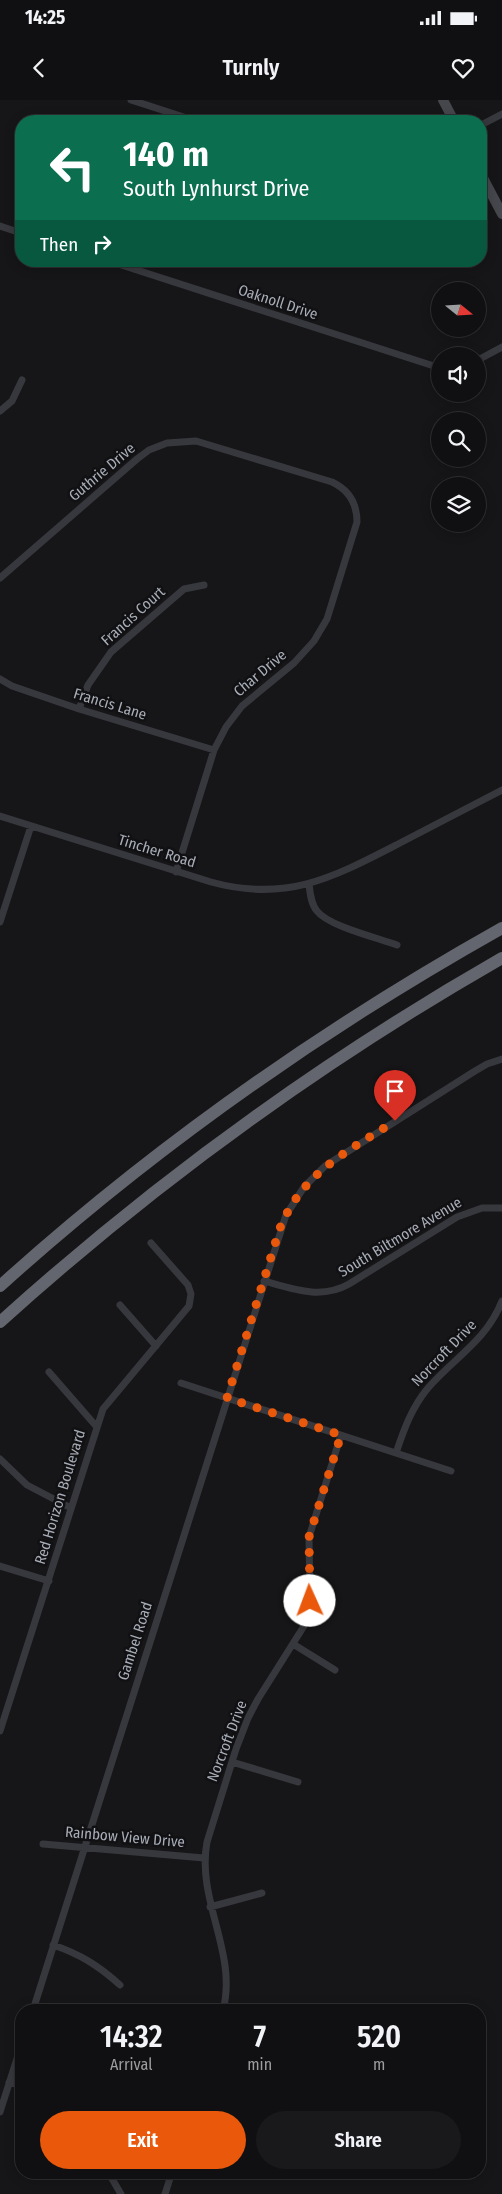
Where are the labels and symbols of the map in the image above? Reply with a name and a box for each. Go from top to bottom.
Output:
street label: Oaknoll Drive [236,281,320,323]
north arrow [431,282,486,338]
street label: Guthrie Drive [65,439,139,505]
street label: Francis Court [97,583,169,649]
street label: Char Drive [230,646,290,700]
street label: Francis Lane [71,684,149,724]
street label: Tincher Road [116,831,198,871]
pin [374,1070,416,1121]
street label: South Biltmore Avenue [335,1193,465,1281]
street label: Norcroft Drive [408,1316,480,1390]
street label: Red Horizon Boulevard [31,1427,89,1567]
position arrow [283,1574,335,1626]
street label: Gambel Road [114,1599,156,1683]
street label: Norcroft Drive [203,1698,251,1784]
street label: Rainbow View Drive [64,1823,186,1851]

